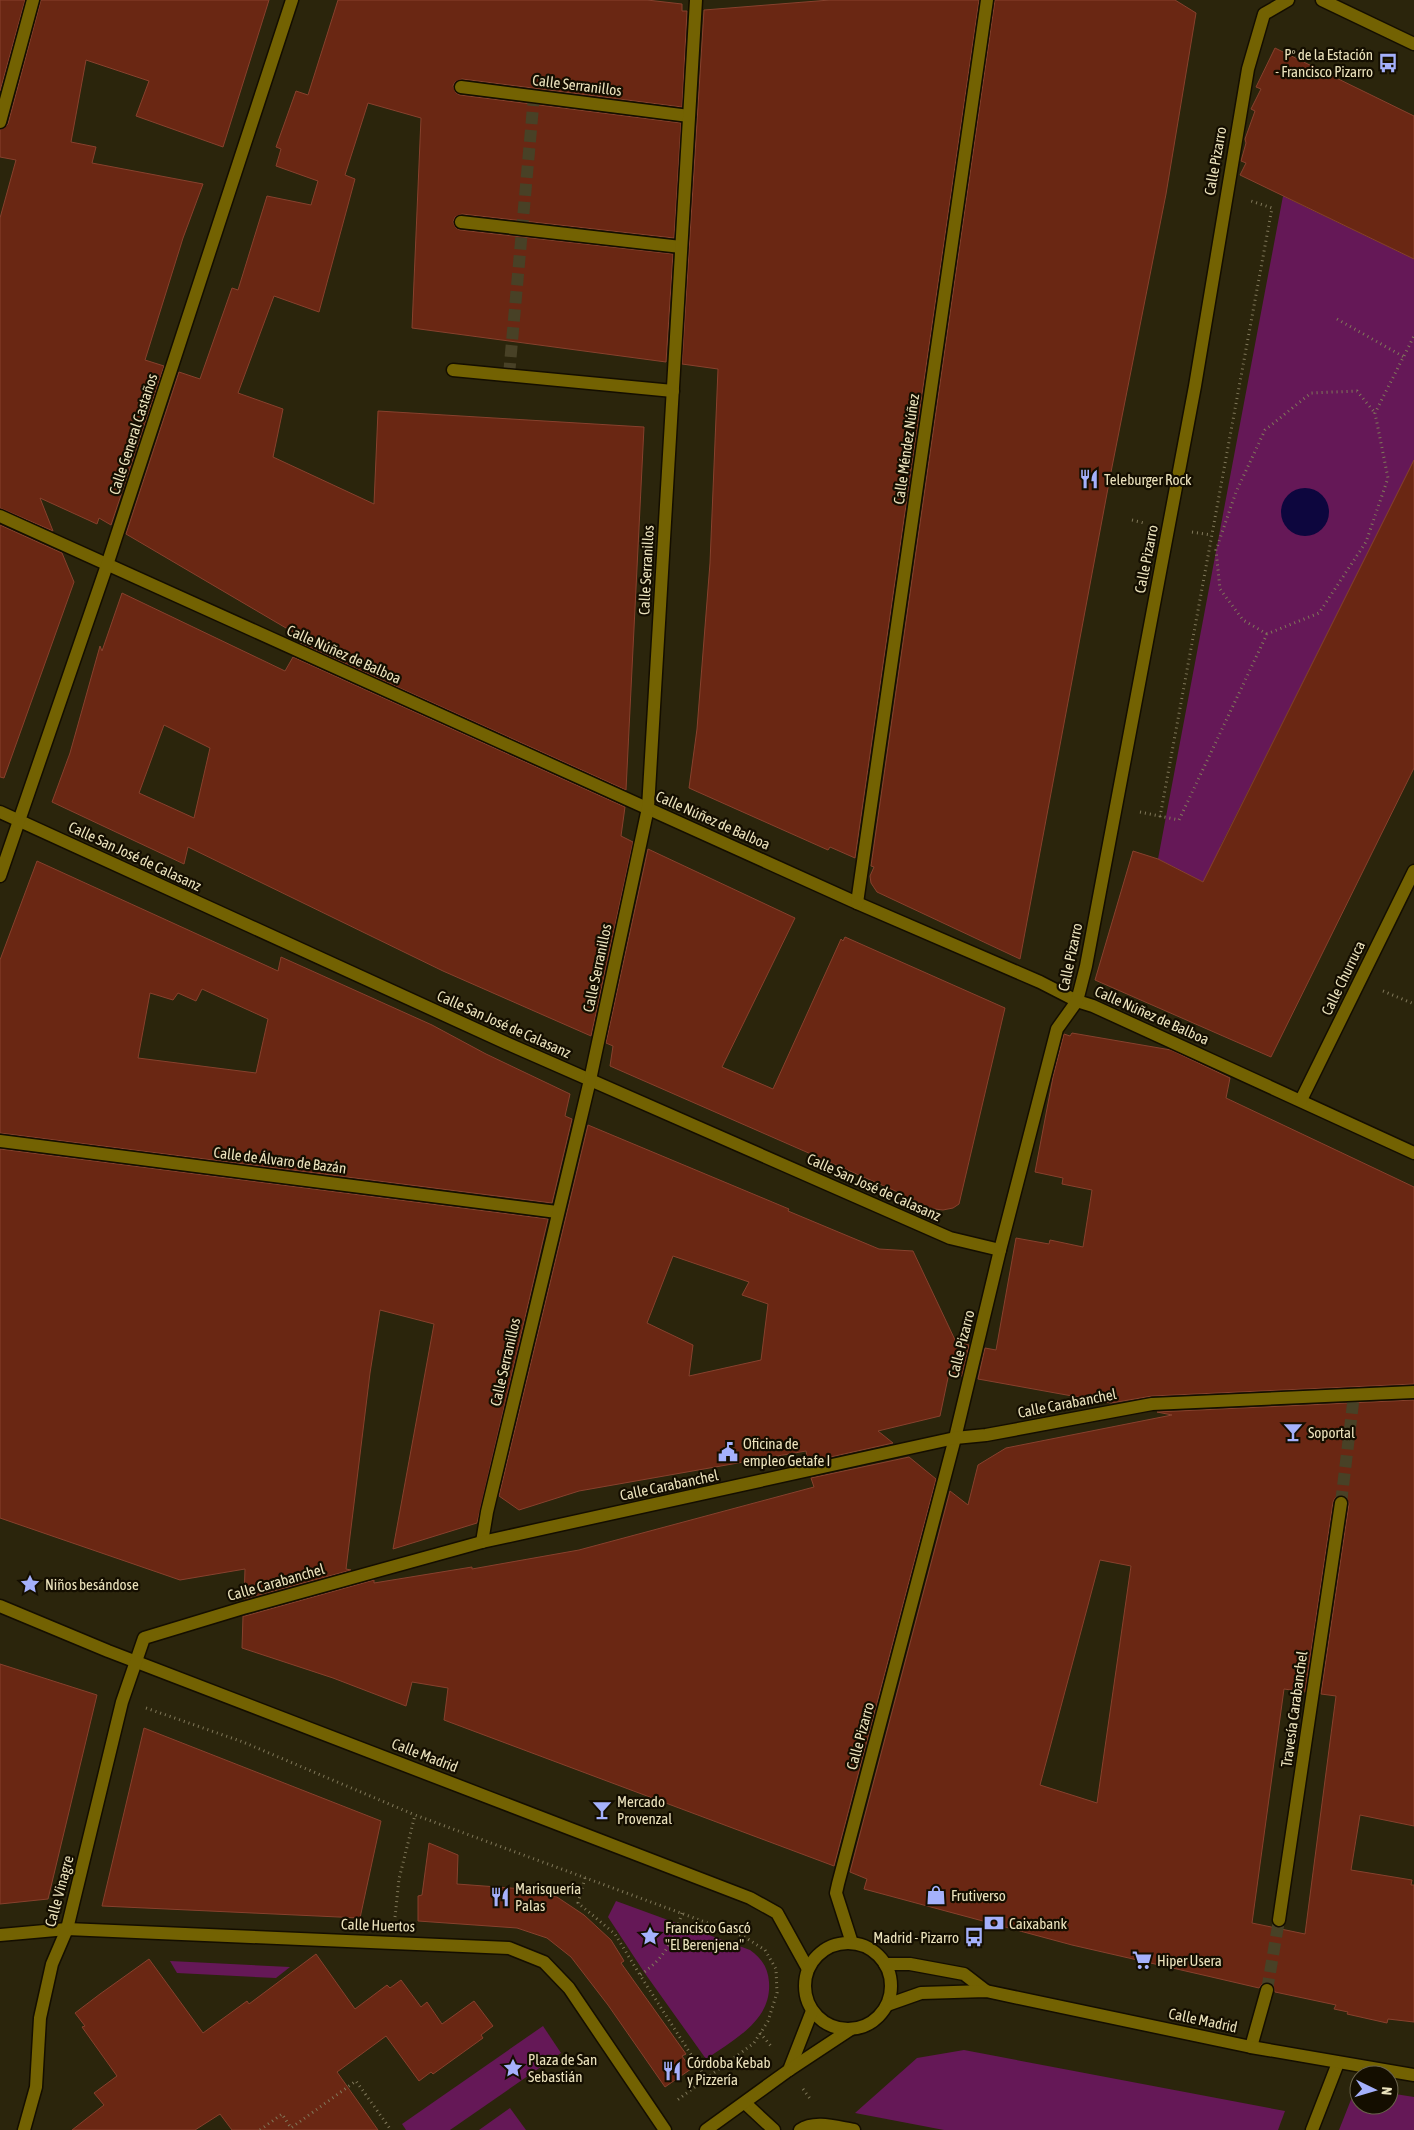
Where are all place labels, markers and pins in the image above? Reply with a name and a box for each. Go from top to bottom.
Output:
place label: Pº de la Estación - Francisco Pizarro [1275,46,1373,80]
bus stop icon: Pº de la Estación - Francisco Pizarro [1377,52,1399,74]
restaurant icon: Teleburger Rock [1078,468,1100,490]
place label: Teleburger Rock [1104,471,1192,488]
bar icon: Soportal [1282,1421,1304,1443]
place label: Soportal [1308,1424,1355,1441]
place label: Oficina de empleo Getafe I [743,1435,830,1469]
public building icon: Oficina de empleo Getafe I [717,1441,739,1463]
place icon: Niños besándose [19,1573,41,1595]
place label: Niños besándose [45,1576,139,1593]
place label: Mercado Provenzal [617,1793,672,1827]
bar icon: Mercado Provenzal [591,1799,613,1821]
place label: Marisquería Palas [515,1880,581,1914]
shop icon: Frutiverso [925,1884,947,1906]
restaurant icon: Marisquería Palas [489,1886,511,1908]
place label: Frutiverso [951,1887,1006,1904]
bank icon: Caixabank [983,1912,1005,1934]
place label: Caixabank [1009,1915,1068,1932]
place label: Francisco Gascó "El Berenjena" [665,1919,751,1953]
place icon: Francisco Gascó "El Berenjena" [639,1925,661,1947]
bus stop icon: Madrid - Pizarro [963,1926,985,1948]
place label: Madrid - Pizarro [873,1929,959,1946]
supermarket icon: Hiper Usera [1131,1949,1153,1971]
place label: Hiper Usera [1157,1952,1222,1969]
place label: Plaza de San Sebastián [528,2051,597,2085]
place label: Córdoba Kebab y Pizzería [687,2054,771,2088]
place icon: Plaza de San Sebastián [502,2057,524,2079]
restaurant icon: Córdoba Kebab y Pizzería [661,2060,683,2082]

